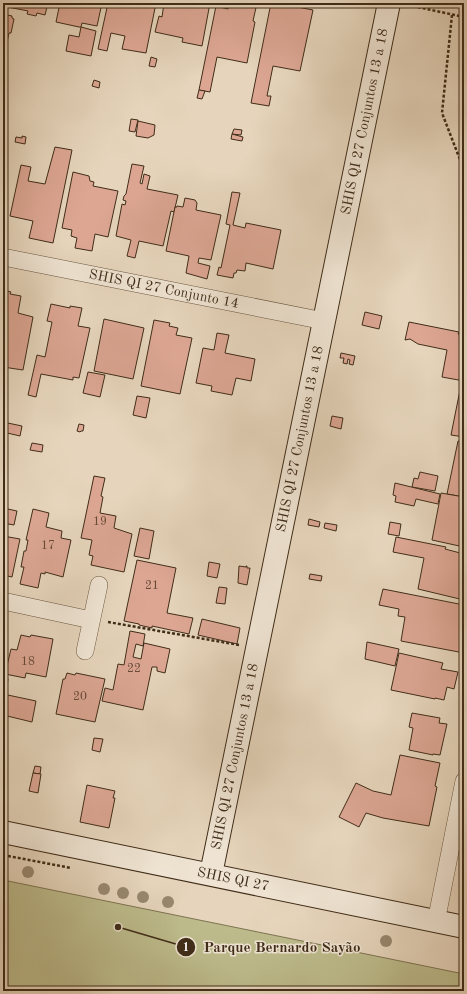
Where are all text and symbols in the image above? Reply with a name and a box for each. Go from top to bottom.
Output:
street label: SHIS QI 27 Conjuntos 13 a 18 [339,27,391,216]
street label: SHIS QI 27 Conjunto 14 [88,267,240,311]
street label: SHIS QI 27 Conjuntos 13 a 18 [274,345,326,533]
house number: 19 [93,516,107,528]
house number: 17 [41,540,55,552]
house number: 21 [145,580,159,592]
house number: 18 [21,656,35,668]
street label: SHIS QI 27 Conjuntos 13 a 18 [209,662,261,851]
house number: 22 [127,663,141,675]
house number: 20 [73,691,87,703]
street label: SHIS QI 27 [196,865,271,894]
callout: Parque Bernardo Sayão [176,933,369,960]
text: Parque Bernardo Sayão [204,941,361,956]
text: 1 [183,942,189,954]

